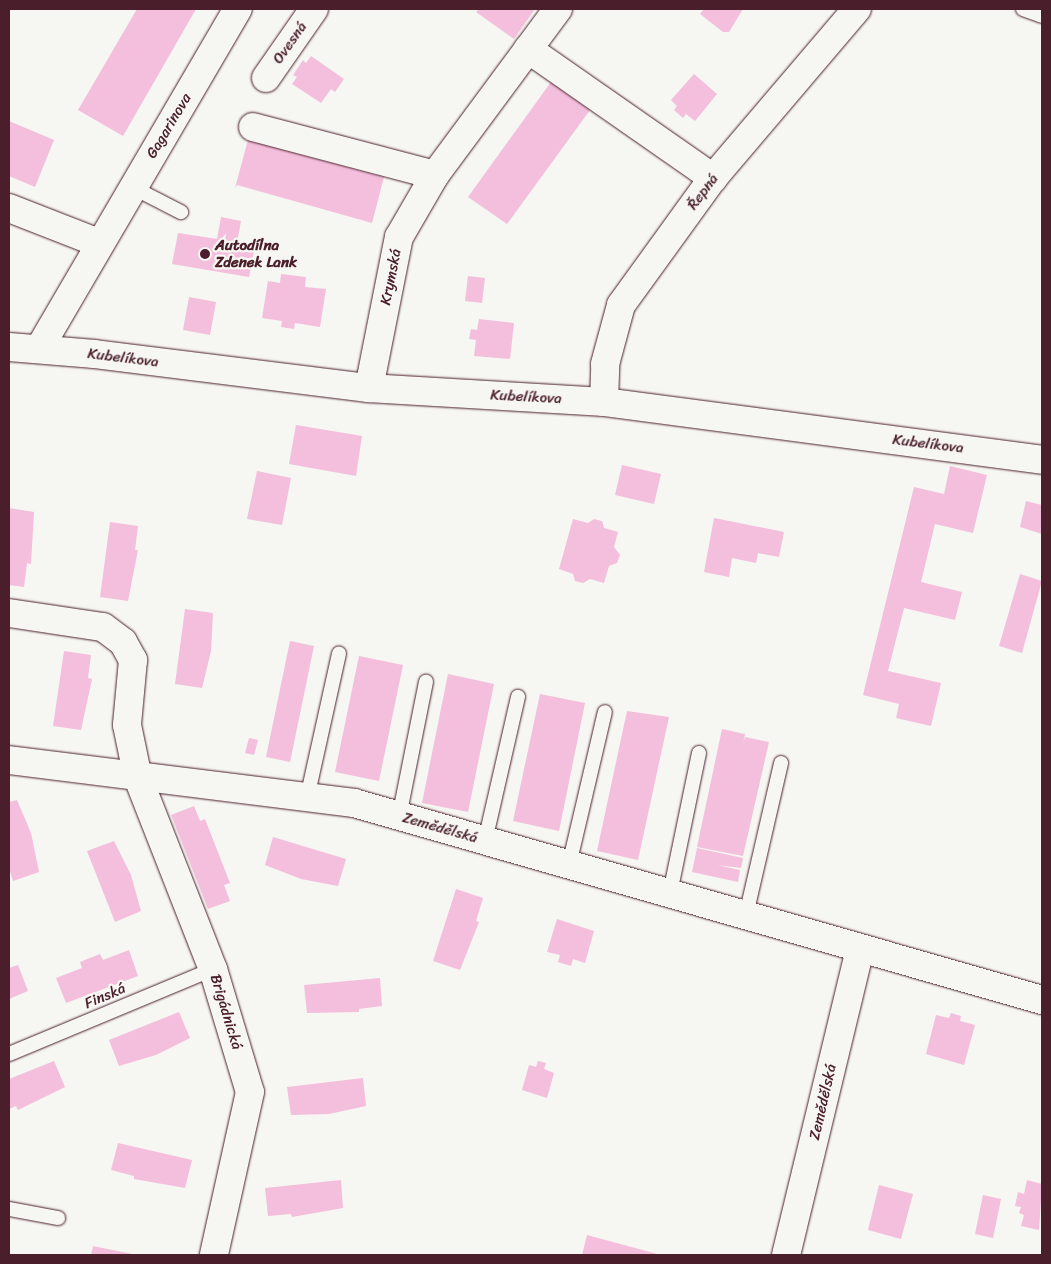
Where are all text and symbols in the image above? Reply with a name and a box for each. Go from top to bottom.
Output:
street label: Ovesná [269,19,311,67]
street label: Gagarinova [143,90,195,162]
street label: Řepná [684,170,722,214]
place label: Autodílna Zdenek Lank [215,236,297,271]
street label: Krymská [377,247,405,307]
marker: Autodílna Zdenek Lank [199,248,211,260]
street label: Kubelíkova [86,345,160,371]
street label: Kubelíkova [490,386,562,408]
street label: Kubelíkova [891,431,965,457]
street label: Zemědělská [400,809,480,847]
street label: Brigádnická [206,972,246,1052]
street label: Finská [82,979,128,1013]
street label: Zemědělská [806,1062,840,1142]

